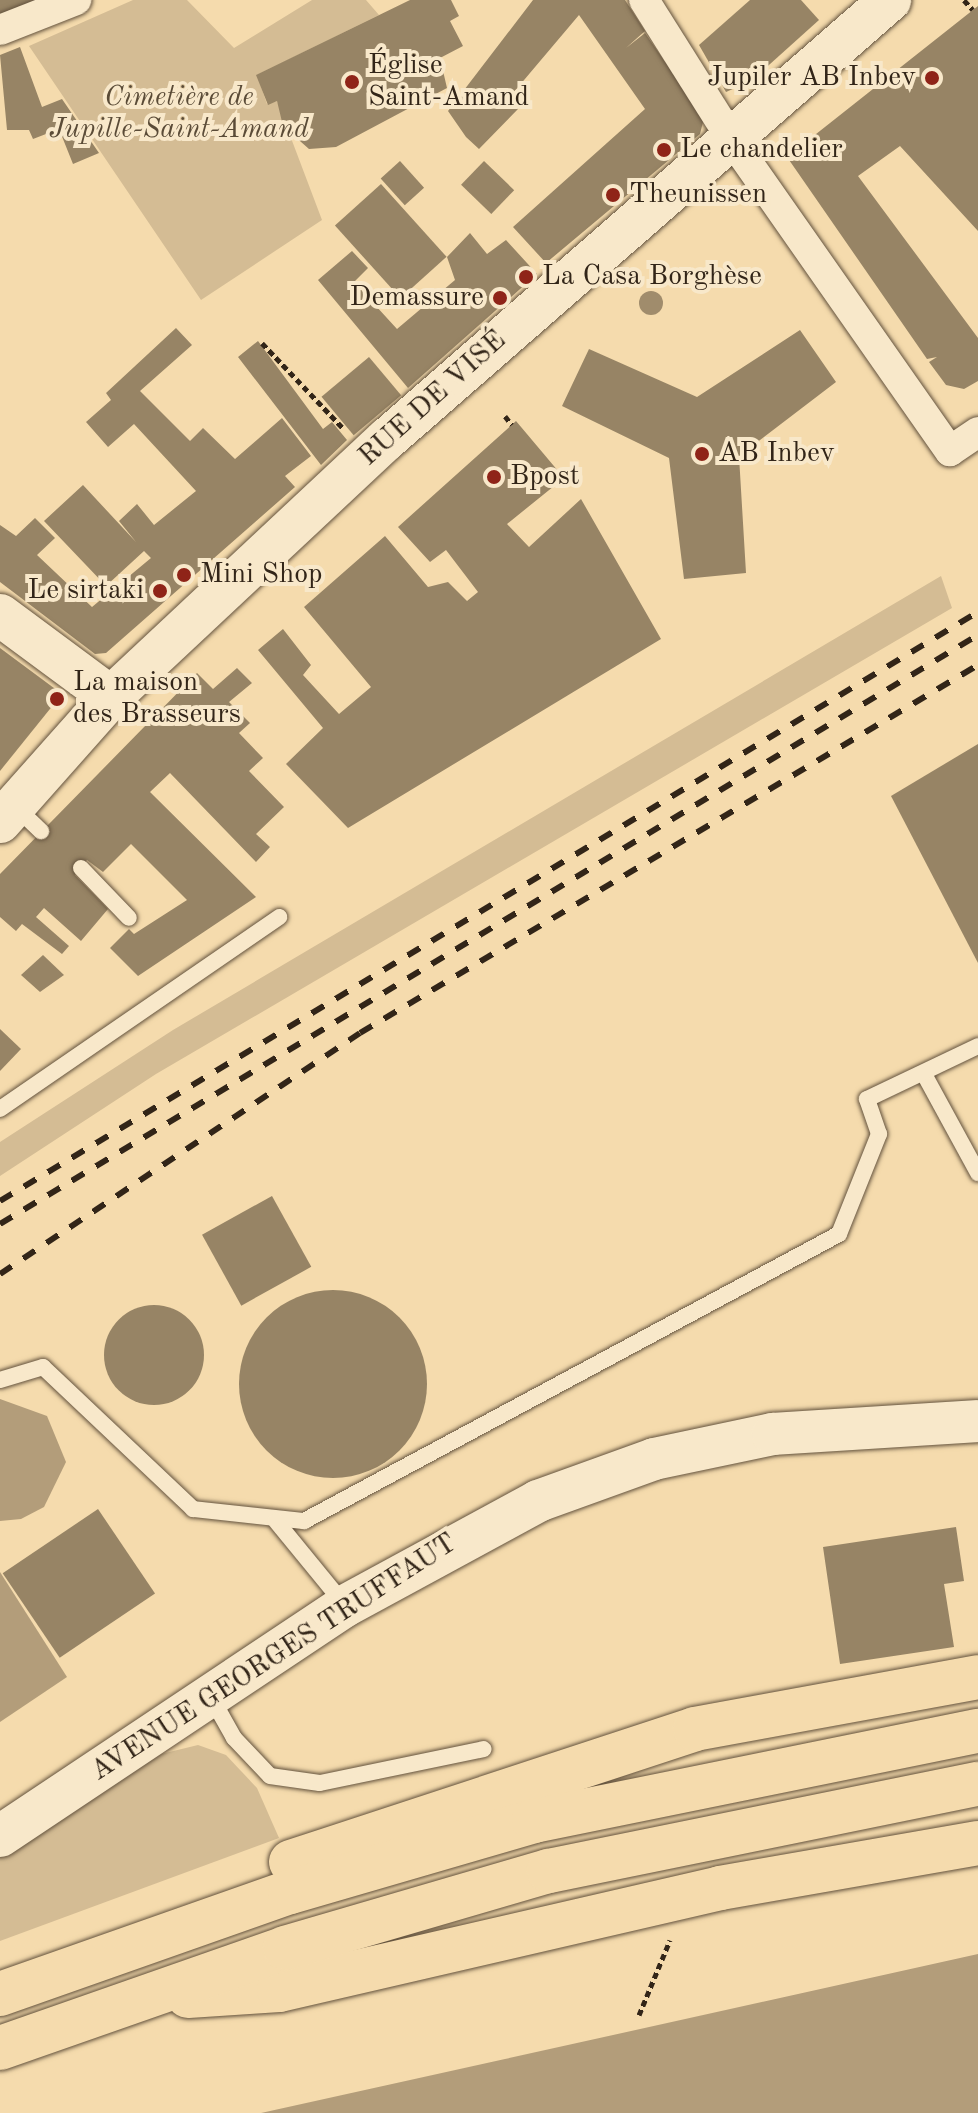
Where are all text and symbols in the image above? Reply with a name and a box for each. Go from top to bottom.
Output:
place label: Église Saint-Amand [368,49,529,115]
place label: Jupiler AB Inbev [707,61,916,95]
marker: Jupiler AB Inbev [923,69,941,87]
marker: Église Saint-Amand [343,73,361,91]
park label: Cimetière de Jupille-Saint-Amand [49,81,309,147]
place label: Le chandelier [680,133,843,167]
marker: Le chandelier [655,141,673,159]
place label: Theunissen [629,178,767,212]
marker: Theunissen [604,186,622,204]
place label: La Casa Borghèse [542,260,762,294]
marker: La Casa Borghèse [517,268,535,286]
place label: Demassure [350,281,484,315]
marker: Demassure [491,289,509,307]
street label: RUE DE VISÉ [353,324,513,474]
place label: AB Inbev [718,437,835,471]
marker: AB Inbev [693,445,711,463]
place label: Bpost [510,460,580,494]
marker: Bpost [485,468,503,486]
place label: Mini Shop [200,558,323,592]
marker: Mini Shop [175,566,193,584]
place label: Le sirtaki [28,574,144,608]
marker: Le sirtaki [151,582,169,600]
place label: La maison des Brasseurs [73,666,241,732]
marker: La maison des Brasseurs [48,690,66,708]
street label: AVENUE GEORGES TRUFFAUT [85,1527,463,1789]

